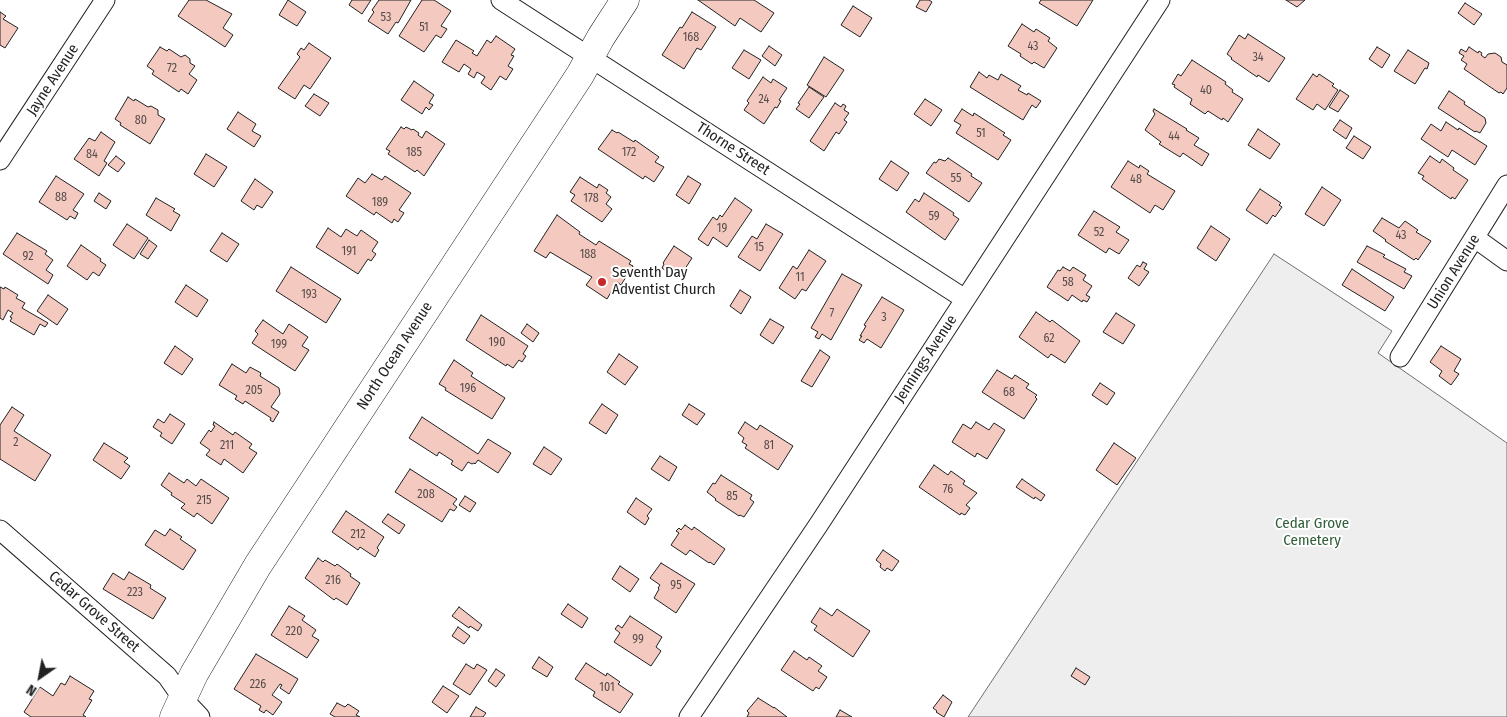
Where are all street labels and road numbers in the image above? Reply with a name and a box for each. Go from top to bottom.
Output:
street label: Jayne Avenue [23,41,83,119]
street label: Thorne Street [693,119,773,179]
street label: Union Avenue [1424,231,1484,313]
street label: North Ocean Avenue [353,299,437,413]
street label: Jennings Avenue [891,312,961,406]
street label: Cedar Grove Street [45,568,143,656]

